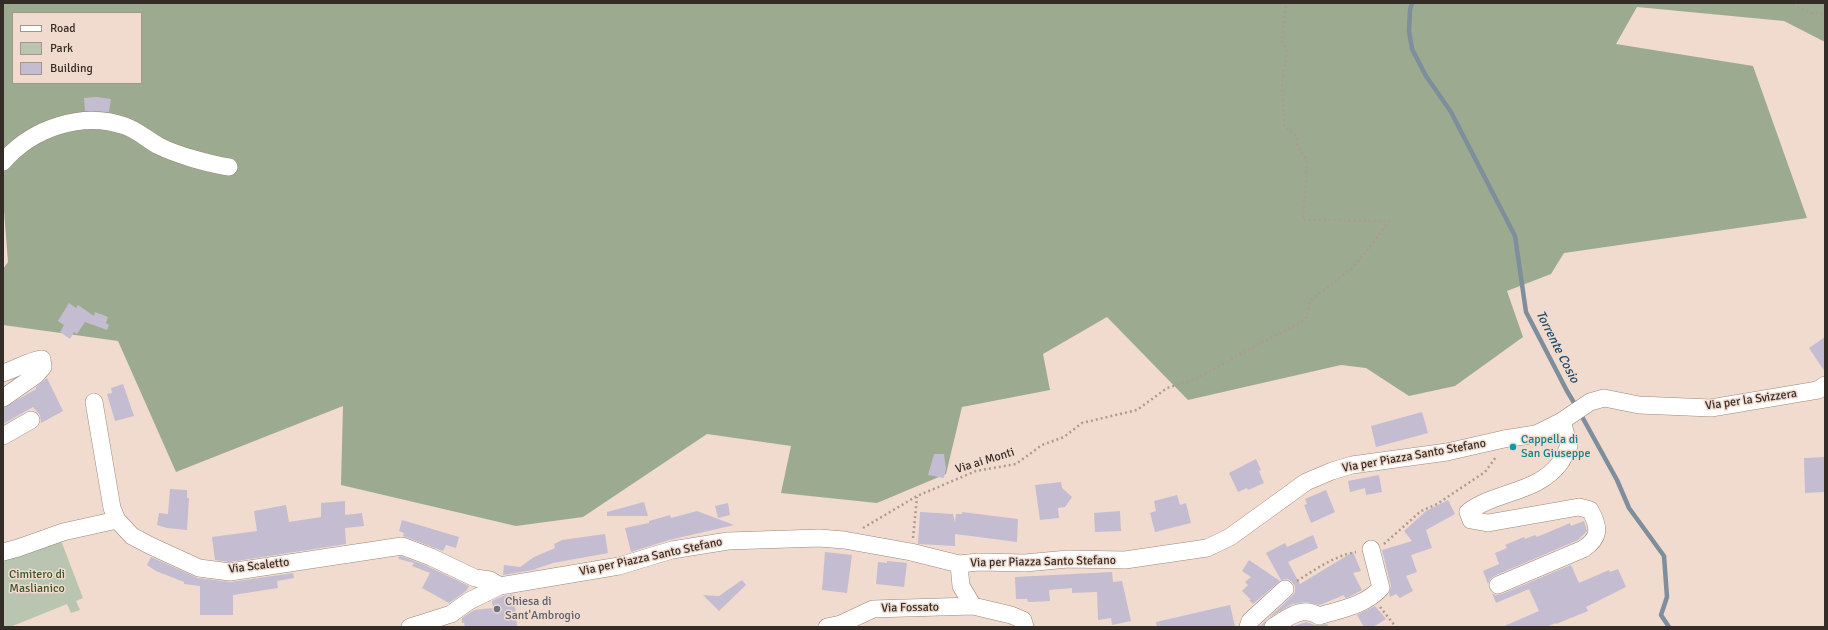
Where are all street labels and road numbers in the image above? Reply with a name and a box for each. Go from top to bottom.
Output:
street label: Via per la Svizzera [1704,386,1798,414]
street label: Via per Piazza Santo Stefano [1341,436,1487,476]
street label: Via ai Monti [954,445,1016,477]
street label: Via per Piazza Santo Stefano [578,535,724,579]
street label: Via per Piazza Santo Stefano [970,554,1116,570]
street label: Via Scaletto [228,555,290,577]
street label: Via Fossato [881,600,939,616]

